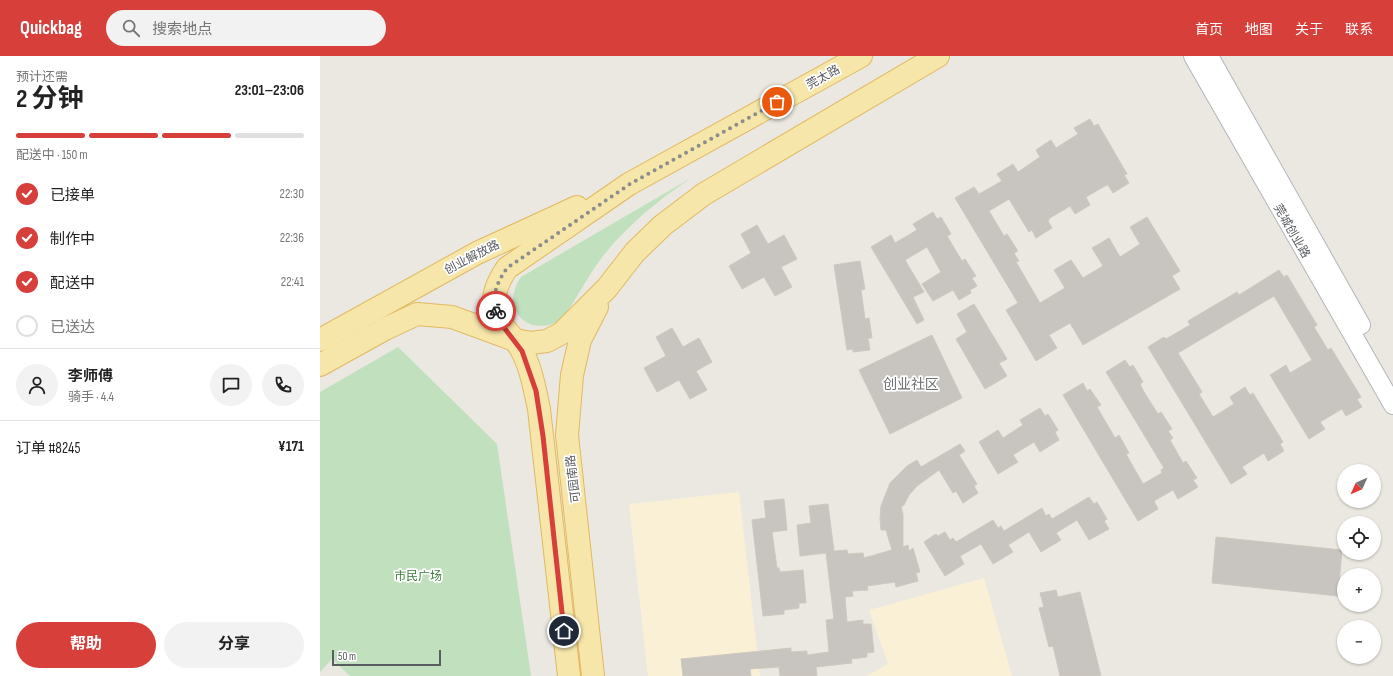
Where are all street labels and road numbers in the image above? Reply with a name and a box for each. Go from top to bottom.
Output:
street label: 莞太路 [804,62,843,93]
street label: 莞城创业路 [1270,202,1313,261]
street label: 创业解放路 [442,237,502,278]
street label: 可园南路 [563,454,584,504]

